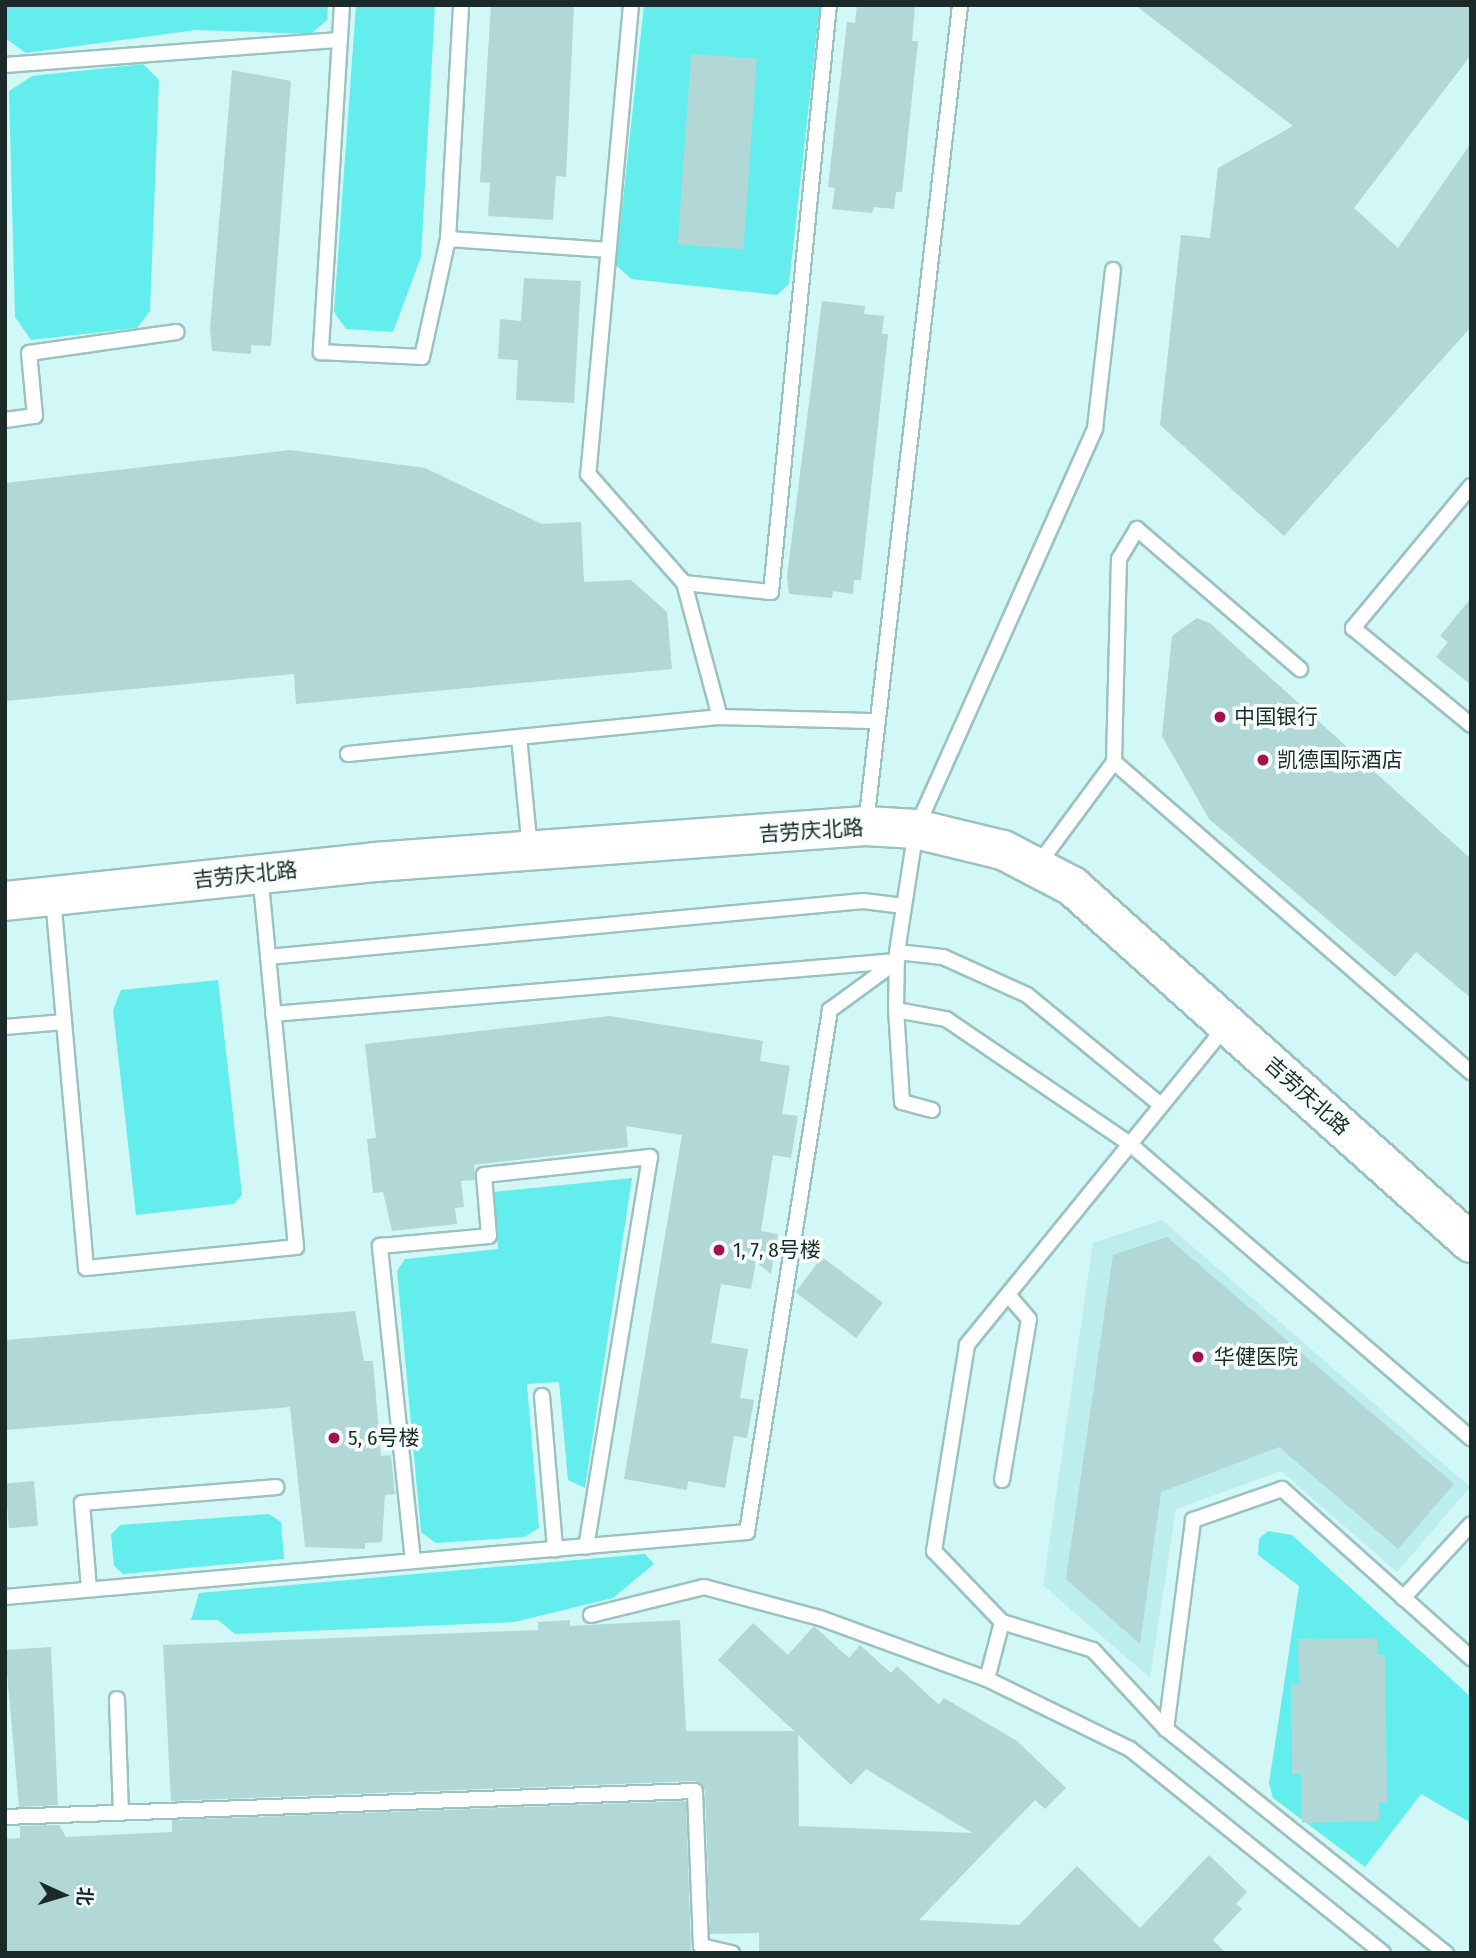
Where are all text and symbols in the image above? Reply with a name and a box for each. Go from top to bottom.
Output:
place label: 中国银行 [1234,704,1318,730]
marker: 中国银行 [1212,709,1228,725]
place label: 凯德国际酒店 [1277,747,1403,773]
marker: 凯德国际酒店 [1255,752,1271,768]
street label: 吉劳庆北路 [758,815,864,847]
street label: 吉劳庆北路 [191,857,299,893]
street label: 吉劳庆北路 [1260,1052,1354,1140]
place label: 1, 7, 8号楼 [733,1237,821,1263]
marker: 1, 7, 8号楼 [711,1242,727,1258]
place label: 华健医院 [1214,1344,1298,1370]
marker: 华健医院 [1188,1347,1208,1367]
place label: 5, 6号楼 [348,1425,419,1451]
marker: 5, 6号楼 [326,1430,342,1446]
north arrow [28,1860,98,1930]
text: 北 [72,1886,97,1907]

